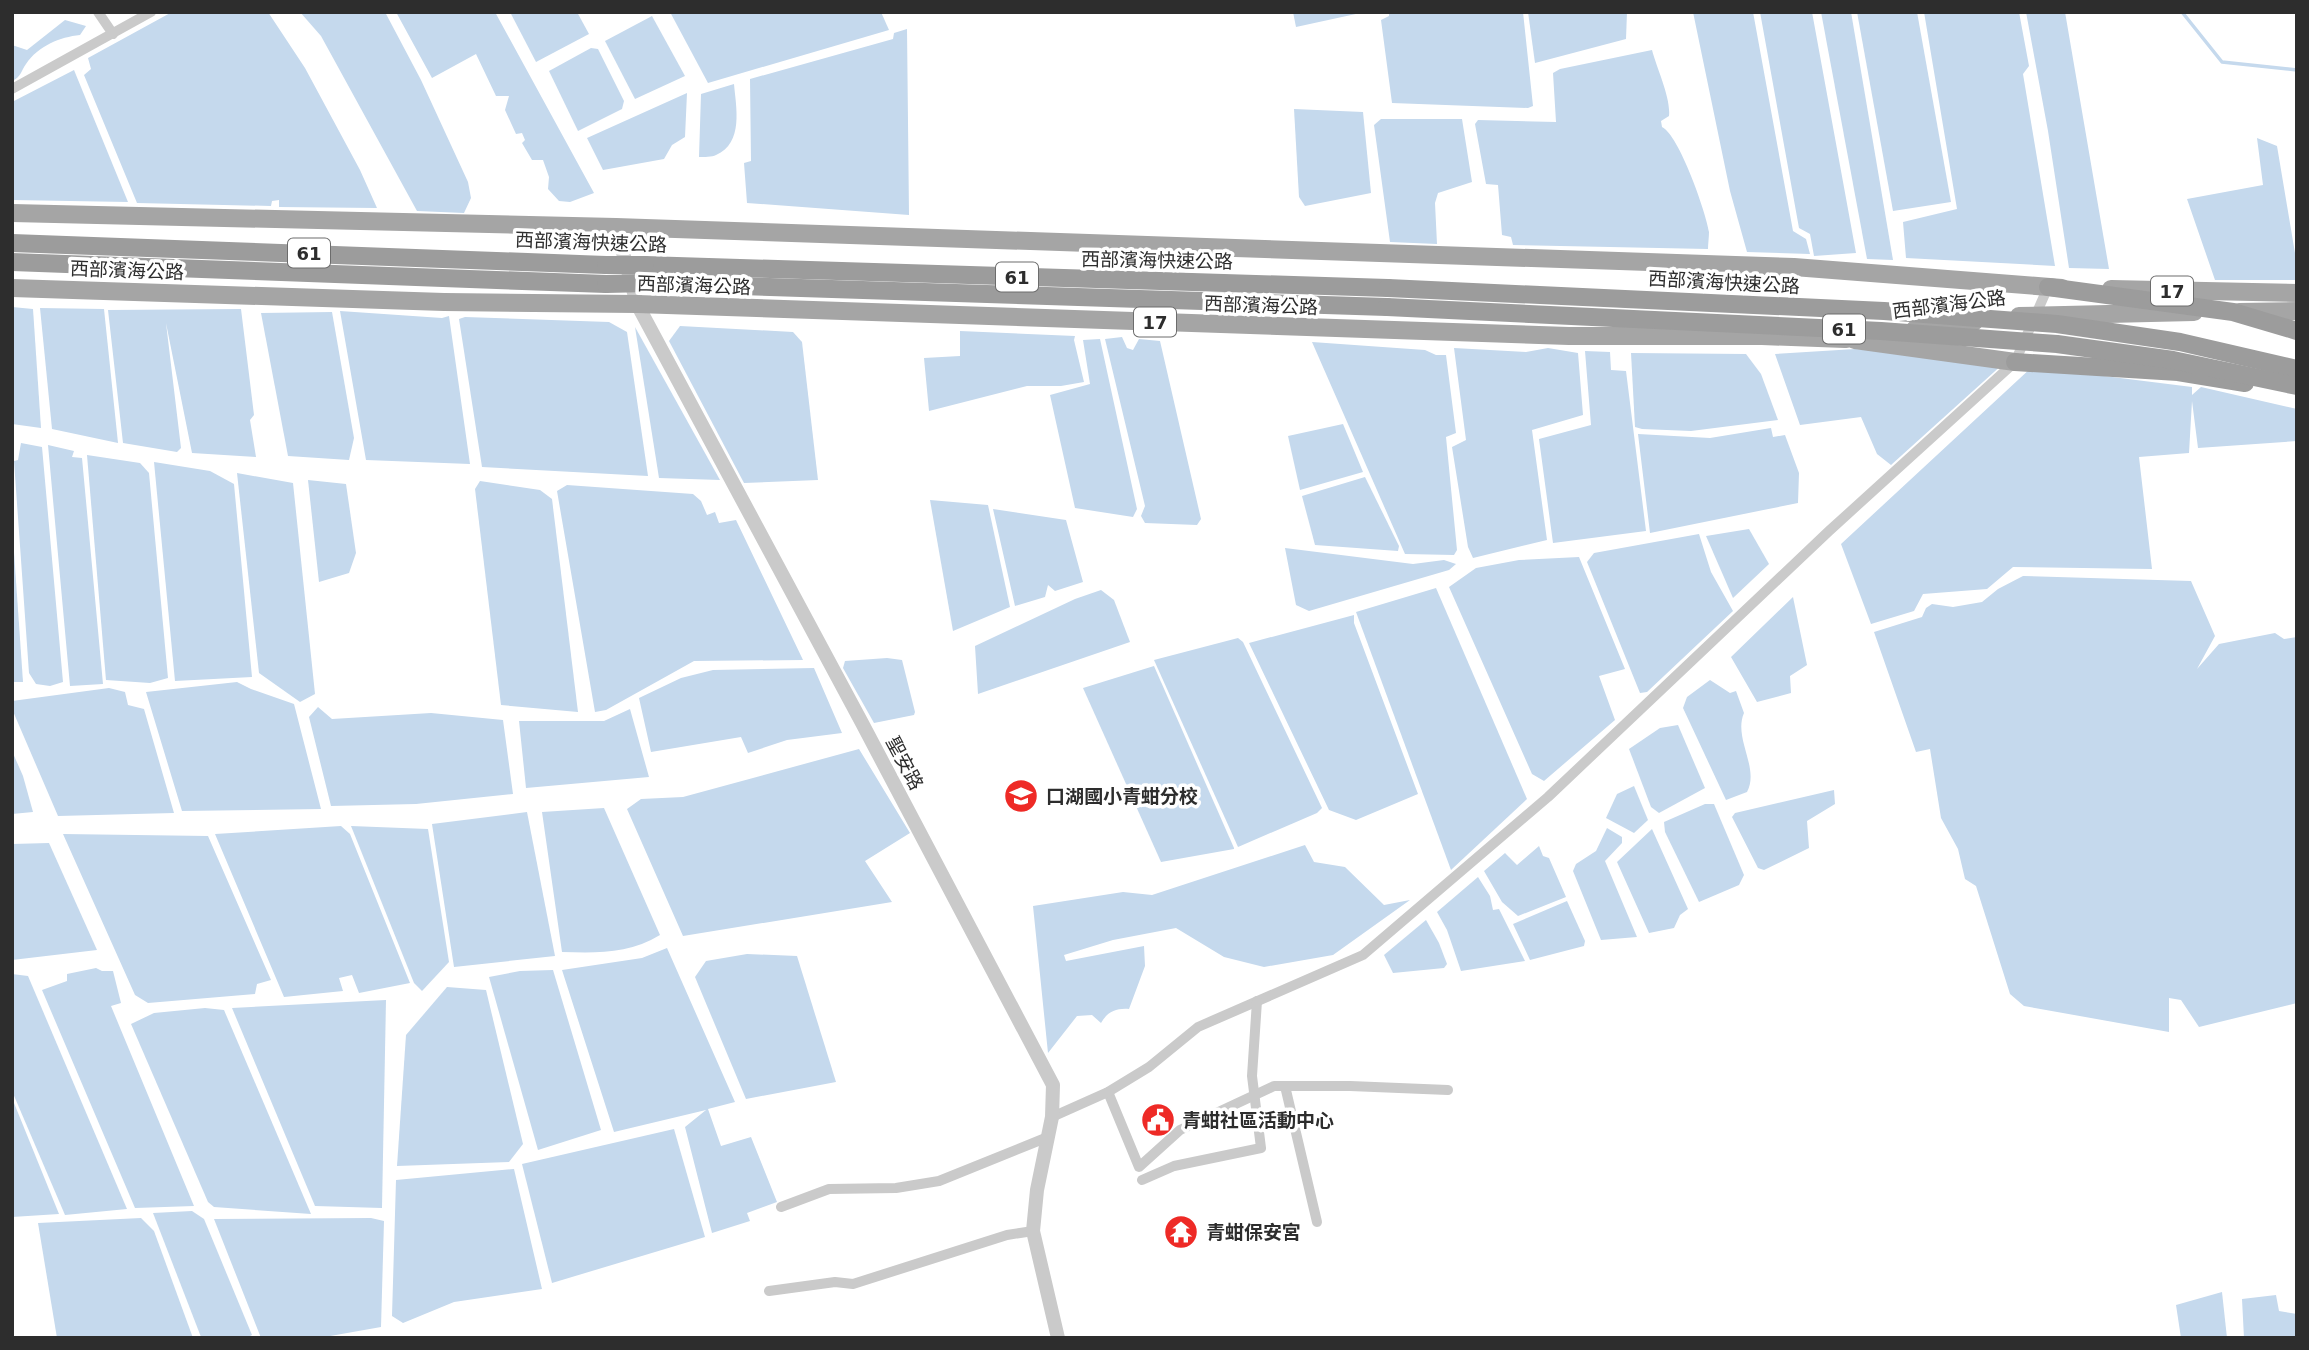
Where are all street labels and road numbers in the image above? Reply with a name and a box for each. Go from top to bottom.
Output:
street label: 西部濱海快速公路 [515,228,667,256]
road number: 61 [288,239,330,268]
street label: 西部濱海快速公路 [1081,248,1233,272]
street label: 西部濱海公路 [70,257,184,283]
road number: 61 [996,262,1038,292]
street label: 西部濱海快速公路 [1648,267,1800,297]
street label: 西部濱海公路 [637,272,751,298]
road number: 17 [2151,276,2193,306]
street label: 西部濱海公路 [1891,286,2007,322]
street label: 西部濱海公路 [1204,292,1318,318]
road number: 17 [1134,308,1176,336]
road number: 61 [1823,314,1865,344]
street label: 聖安路 [882,733,928,793]

